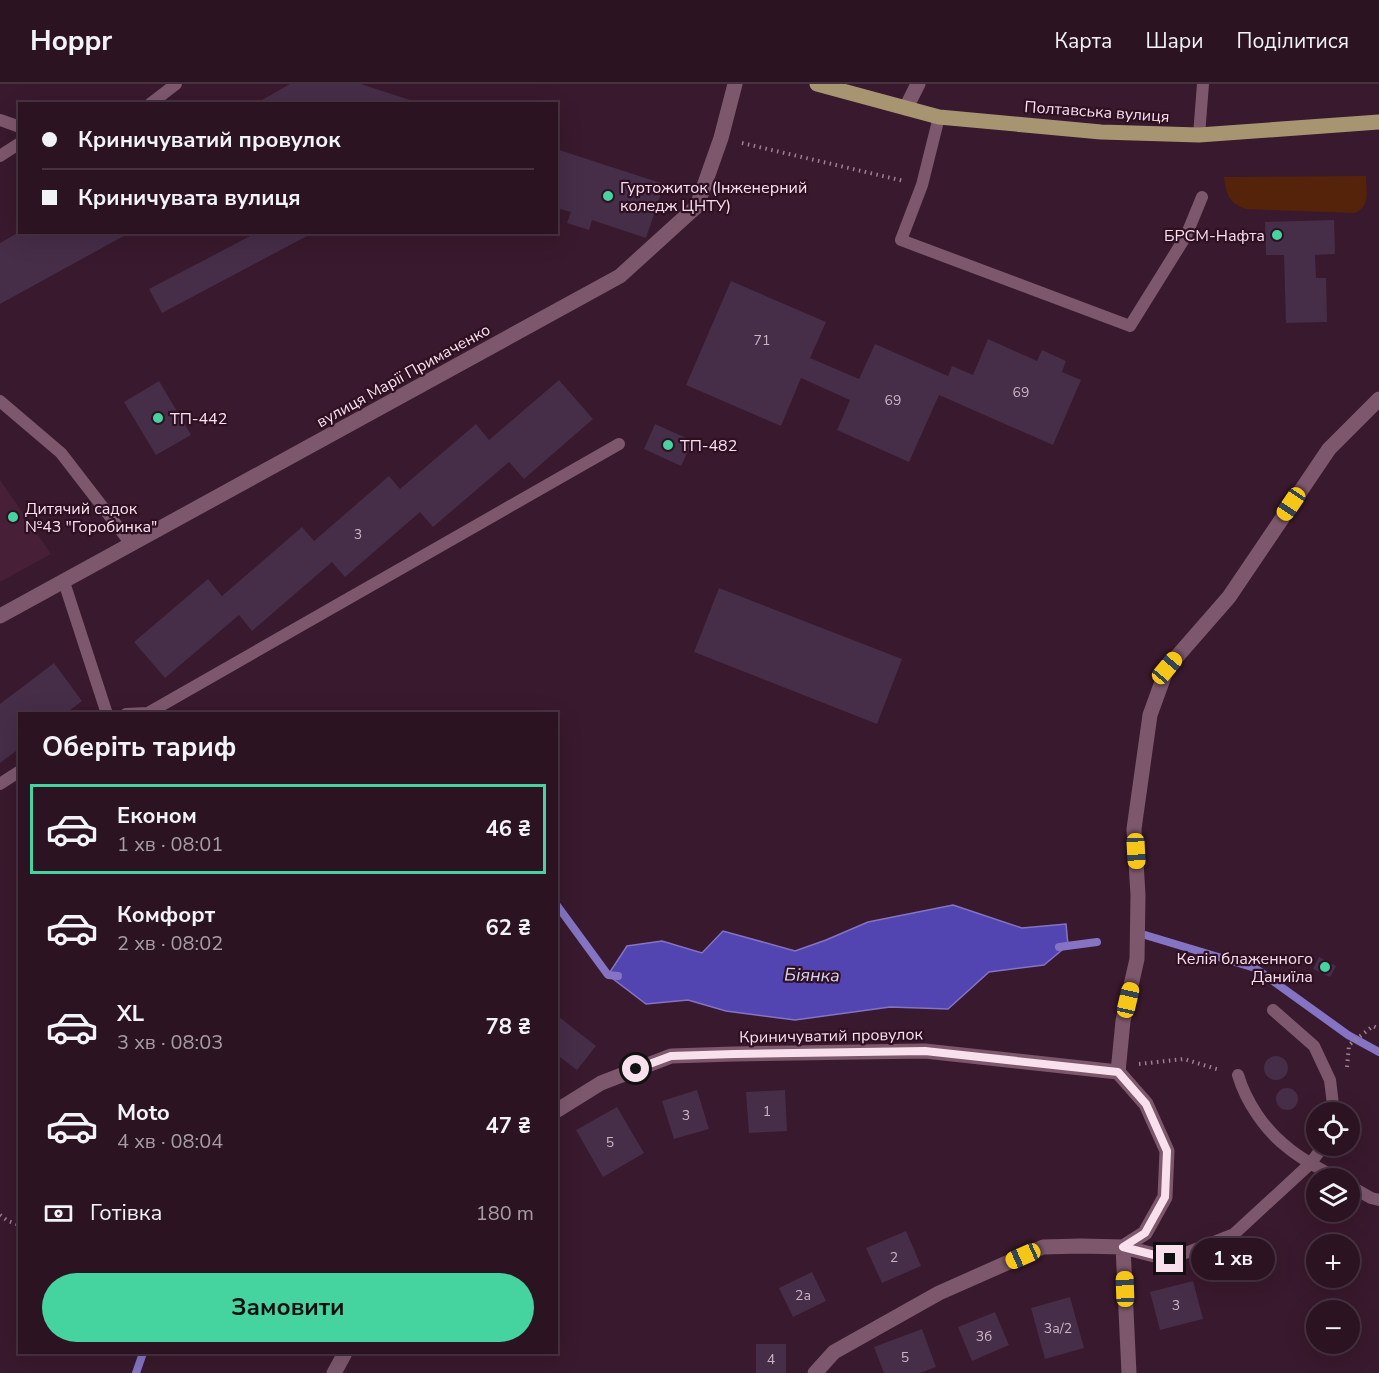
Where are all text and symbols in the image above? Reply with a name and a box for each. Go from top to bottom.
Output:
text: Hoppr [30,22,112,60]
text: Карта [1055,27,1112,55]
text: Шари [1145,27,1204,55]
text: Поділитися [1237,27,1349,55]
street label: Полтавська вулиця [1024,96,1170,128]
text: Криничуватий провулок [78,125,341,155]
place label: Гуртожиток (Інженерний коледж ЦНТУ) [620,177,807,217]
text: Криничувата вулиця [78,183,301,213]
marker: Гуртожиток (Інженерний коледж ЦНТУ) [601,189,615,203]
place label: БРСМ-Нафта [1164,225,1265,247]
marker: БРСМ-Нафта [1270,228,1284,242]
street label: вулиця Марії Примаченко [313,319,494,433]
house number: 71 [754,331,770,350]
house number: 69 [1013,383,1029,402]
house number: 69 [885,391,901,410]
place label: ТП-442 [170,408,227,430]
marker: ТП-442 [151,411,165,425]
place label: ТП-482 [680,435,737,457]
marker: ТП-482 [661,438,675,452]
car [1273,484,1309,524]
place label: Дитячий садок №43 "Горобинка" [25,498,157,538]
marker: Дитячий садок №43 "Горобинка" [6,510,20,524]
house number: 3 [354,525,362,544]
car [1149,648,1185,688]
text: Оберіть тариф [42,729,236,766]
text: Економ [117,801,197,831]
icon: car [45,802,99,856]
text: 46 ₴ [485,814,531,844]
text: 1 хв · 08:01 [117,831,223,858]
car [1126,833,1146,869]
text: Комфорт [117,900,215,930]
icon: car [45,901,99,955]
text: 62 ₴ [485,913,531,943]
text: 2 хв · 08:02 [117,930,223,957]
place label: Келія блаженного Даниїла [1177,948,1313,988]
marker: Келія блаженного Даниїла [1318,960,1332,974]
water label: Біянка [784,963,840,987]
car [1115,980,1141,1020]
text: XL [117,999,144,1029]
icon: car [45,1000,99,1054]
text: 78 ₴ [485,1012,531,1042]
street label: Криничуватий провулок [739,1023,924,1049]
text: 3 хв · 08:03 [117,1029,223,1056]
route start [622,1055,649,1082]
text: Moto [117,1098,170,1128]
icon: car [45,1099,99,1153]
house number: 1 [763,1102,771,1121]
map controls [1306,1102,1360,1354]
button: locate [1306,1102,1360,1156]
house number: 3 [682,1106,690,1125]
text: 47 ₴ [485,1111,531,1141]
text: 4 хв · 08:04 [117,1128,223,1155]
house number: 5 [606,1133,614,1152]
button: layers [1306,1168,1360,1222]
icon: cash [42,1197,75,1230]
text: Готівка [90,1198,162,1228]
text: 180 m [476,1200,534,1227]
button: + [1306,1234,1360,1288]
callout: 1 хв [1191,1238,1275,1280]
car [1003,1240,1043,1272]
route end [1156,1245,1183,1272]
text: 1 хв [1213,1245,1253,1272]
house number: 2 [890,1248,898,1267]
car [1115,1271,1135,1307]
button: Замовити [42,1273,534,1342]
house number: 2а [795,1286,811,1305]
house number: 3 [1172,1296,1180,1315]
button: − [1306,1300,1360,1354]
house number: 3а/2 [1044,1319,1072,1338]
house number: 3б [976,1327,992,1346]
house number: 5 [901,1348,909,1367]
house number: 4 [767,1350,775,1369]

